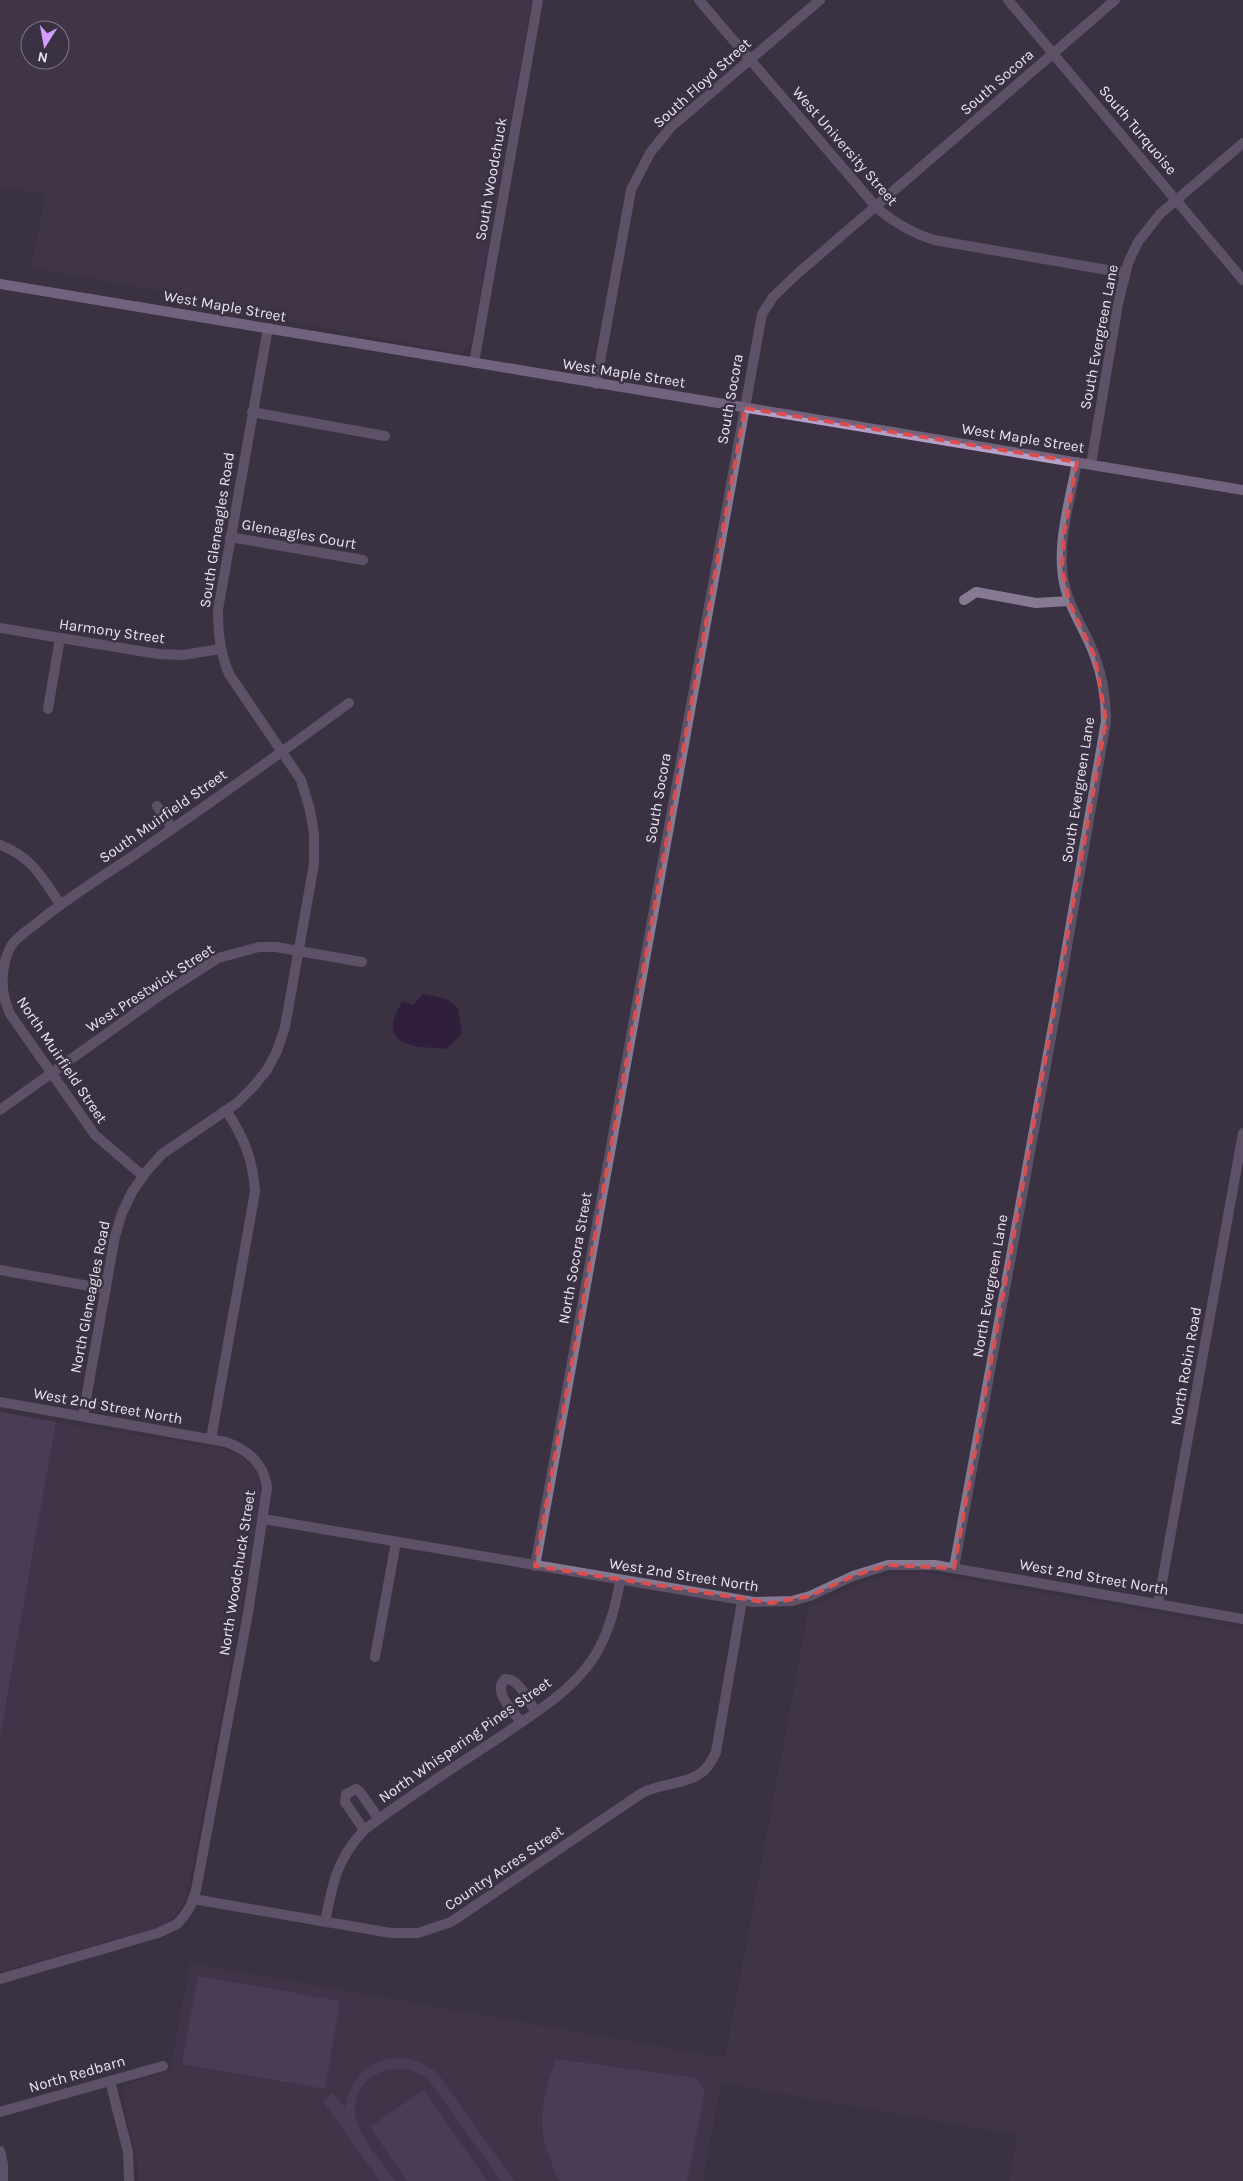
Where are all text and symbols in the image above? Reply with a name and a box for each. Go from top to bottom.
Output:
north arrow [20,20,70,70]
street label: South Floyd Street [649,34,755,132]
street label: South Socora [957,45,1037,119]
text: N [36,48,49,67]
street label: South Turquoise [1095,81,1181,179]
street label: West University Street [789,83,902,209]
street label: South Woodchuck [471,116,511,242]
street label: South Evergreen Lane [1076,263,1122,411]
street label: West Maple Street [162,286,288,326]
street label: South Socora [713,352,747,446]
street label: West Maple Street [561,354,687,392]
street label: West Maple Street [960,419,1086,457]
street label: South Gleneagles Road [196,451,238,609]
street label: Gleneagles Court [240,515,358,553]
street label: Harmony Street [58,615,166,647]
street label: South Evergreen Lane [1058,716,1098,864]
street label: South Socora [641,751,675,845]
street label: South Muirfield Street [96,765,230,867]
street label: West Prestwick Street [83,940,218,1036]
street label: North Muirfield Street [13,993,111,1127]
street label: North Socora Street [555,1190,596,1325]
street label: North Evergreen Lane [969,1213,1011,1359]
street label: North Gleneagles Road [66,1219,114,1375]
street label: North Robin Road [1167,1305,1205,1427]
street label: West 2nd Street North [32,1384,184,1428]
street label: North Woodchuck Street [215,1489,259,1657]
street label: West 2nd Street North [608,1554,760,1596]
street label: West 2nd Street North [1018,1555,1170,1599]
street label: North Whispering Pines Street [375,1673,555,1807]
street label: Country Acres Street [441,1821,567,1914]
street label: North Redbarn [27,2052,127,2096]

